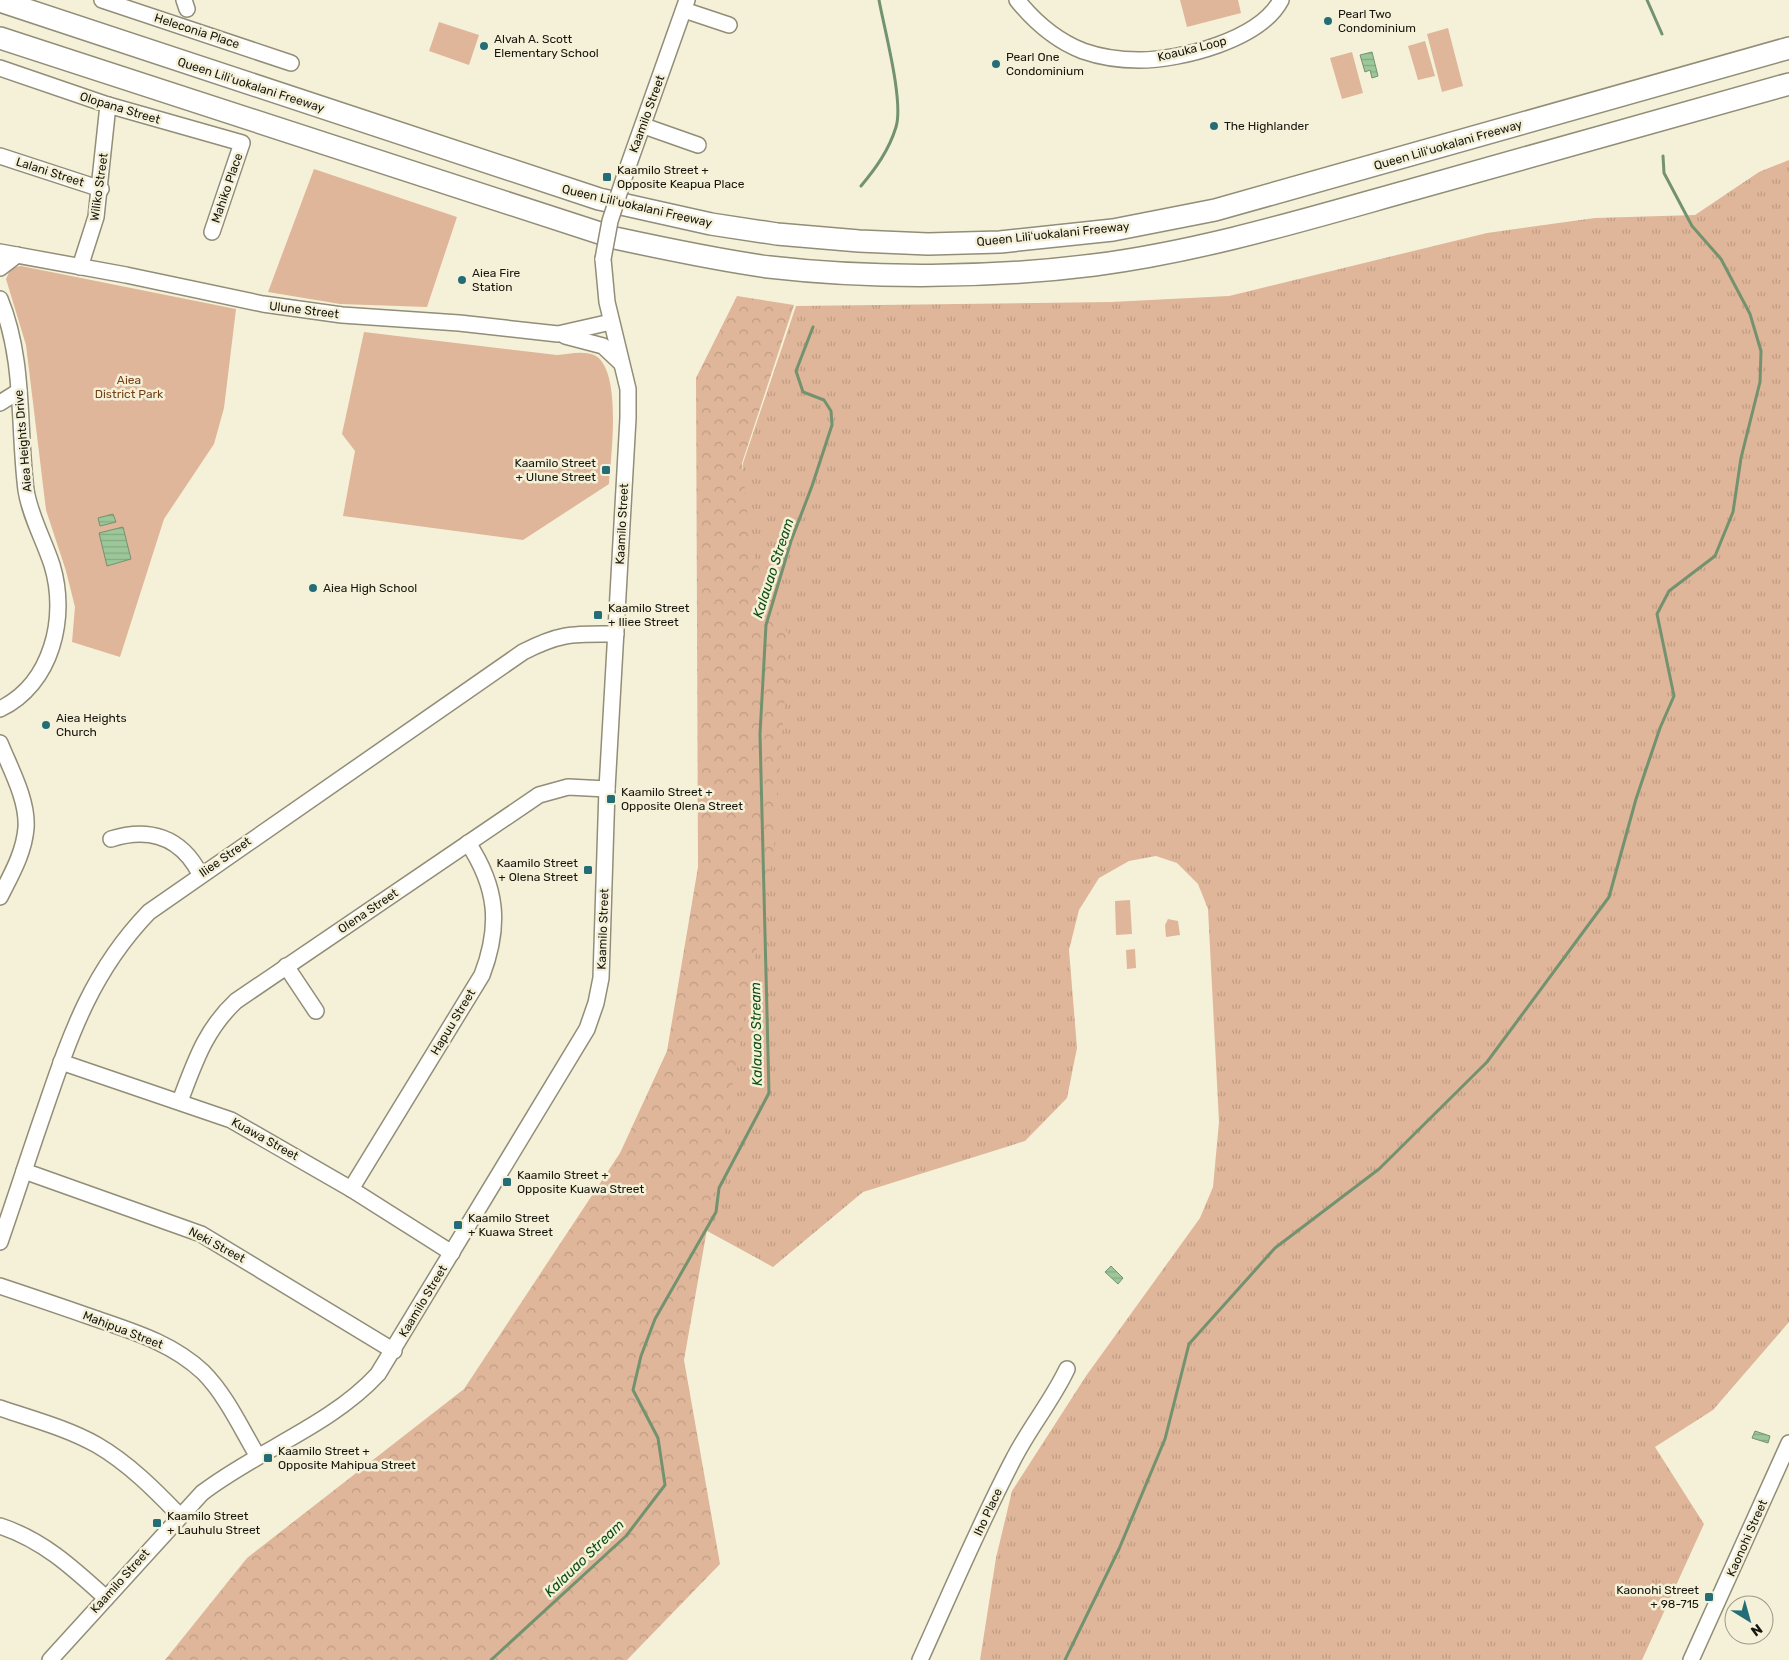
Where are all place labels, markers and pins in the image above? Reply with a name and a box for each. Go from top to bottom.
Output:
place label: Pearl Two Condominium [1338,7,1416,35]
marker: Pearl Two Condominium [1322,15,1334,27]
place label: Alvah A. Scott Elementary School [494,32,599,60]
marker: Alvah A. Scott Elementary School [478,40,490,52]
place label: Pearl One Condominium [1006,50,1084,78]
marker: Pearl One Condominium [990,58,1002,70]
place label: The Highlander [1224,119,1309,133]
marker: The Highlander [1208,120,1220,132]
place label: Kaamilo Street + Opposite Keapua Place [617,163,745,191]
marker: Kaamilo Street + Opposite Keapua Place [601,171,613,183]
place label: Aiea Fire Station [472,266,521,294]
marker: Aiea Fire Station [456,274,468,286]
place label: Kaamilo Street + Ulune Street [515,456,596,484]
marker: Kaamilo Street + Ulune Street [600,464,612,476]
place label: Aiea High School [323,581,417,595]
marker: Aiea High School [307,582,319,594]
place label: Kaamilo Street + Iliee Street [608,601,690,629]
marker: Kaamilo Street + Iliee Street [592,609,604,621]
place label: Aiea Heights Church [56,711,127,739]
marker: Aiea Heights Church [40,719,52,731]
place label: Kaamilo Street + Opposite Olena Street [621,785,743,813]
marker: Kaamilo Street + Opposite Olena Street [605,793,617,805]
place label: Kaamilo Street + Olena Street [497,856,578,884]
marker: Kaamilo Street + Olena Street [582,864,594,876]
place label: Kaamilo Street + Opposite Kuawa Street [517,1168,644,1196]
marker: Kaamilo Street + Opposite Kuawa Street [501,1176,513,1188]
place label: Kaamilo Street + Kuawa Street [468,1211,553,1239]
marker: Kaamilo Street + Kuawa Street [452,1219,464,1231]
place label: Kaamilo Street + Opposite Mahipua Street [278,1444,416,1472]
marker: Kaamilo Street + Opposite Mahipua Street [262,1452,274,1464]
place label: Kaamilo Street + Lauhulu Street [167,1509,261,1537]
marker: Kaamilo Street + Lauhulu Street [151,1517,163,1529]
place label: Kaonohi Street + 98-715 [1616,1583,1699,1611]
marker: Kaonohi Street + 98-715 [1703,1591,1715,1603]

